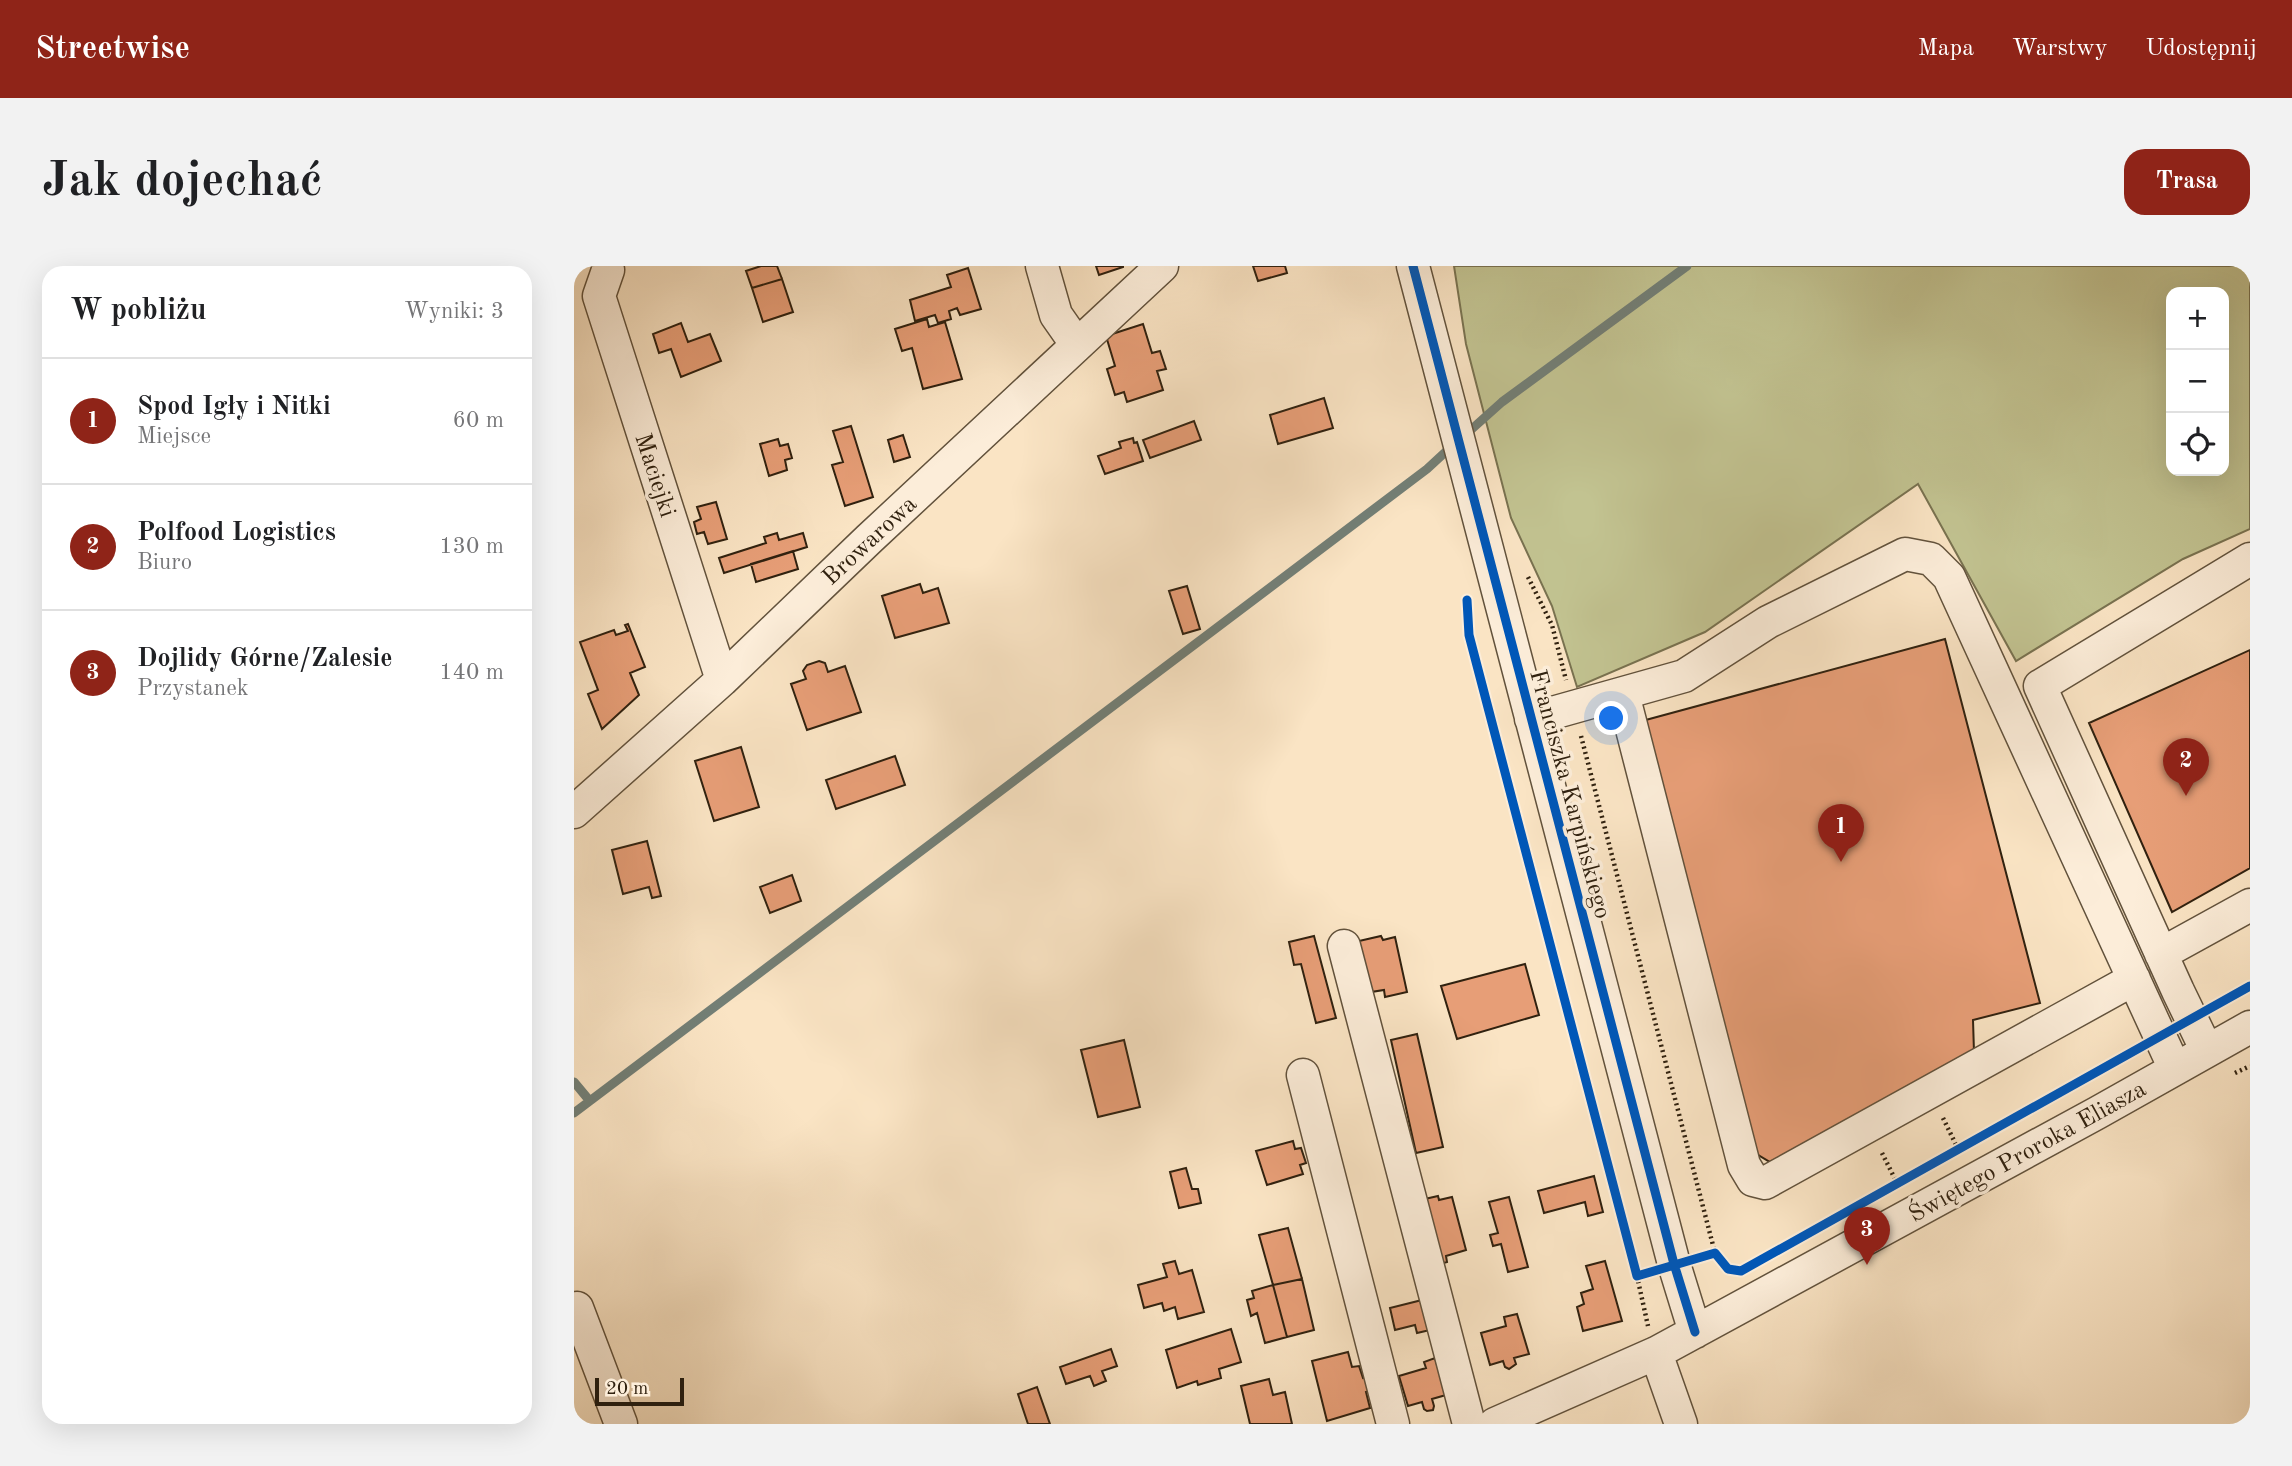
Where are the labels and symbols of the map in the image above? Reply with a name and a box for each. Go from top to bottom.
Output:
street label: Maciejki [629,431,679,521]
street label: Browarowa [819,492,922,591]
street label: Franciszka Karpińskiego [1524,667,1614,922]
your location [1594,701,1628,735]
pin: 2 [2163,738,2209,796]
pin: 1 [1818,804,1864,862]
street label: Świętego Proroka Eliasza [1903,1073,2151,1228]
pin: 3 [1844,1207,1890,1265]
scale bar [595,1375,684,1407]

